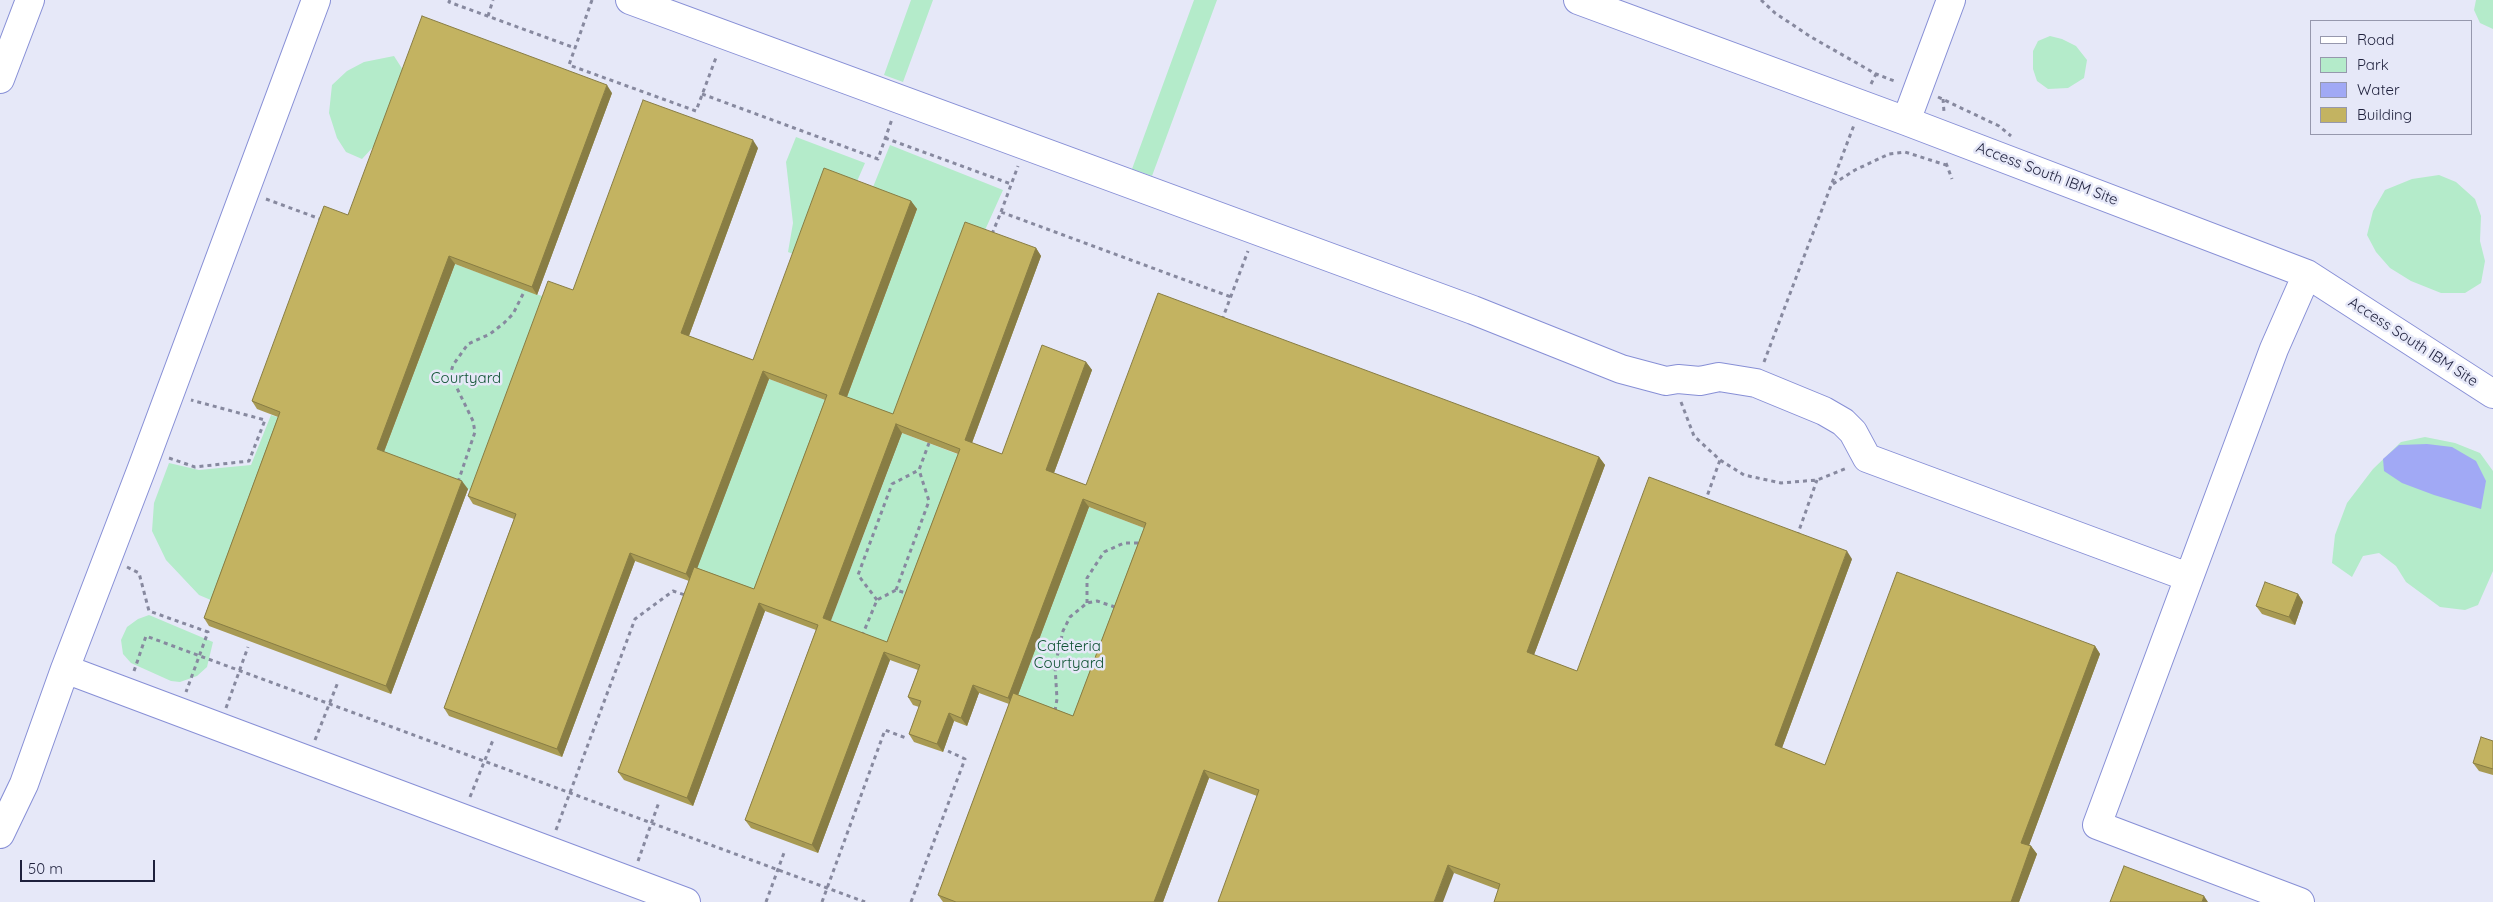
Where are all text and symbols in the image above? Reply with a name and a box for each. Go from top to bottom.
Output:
legend [2310,20,2473,135]
text: Road [2357,30,2394,49]
text: Park [2357,55,2389,74]
text: Water [2357,80,2400,99]
text: Building [2357,105,2412,124]
street label: Access South IBM Site [1973,139,2121,209]
street label: Access South IBM Site [2345,293,2481,391]
park label: Courtyard [431,369,501,387]
park label: Cafeteria Courtyard [1034,637,1104,672]
scale bar [22,850,158,882]
text: 50 m [28,859,63,878]

